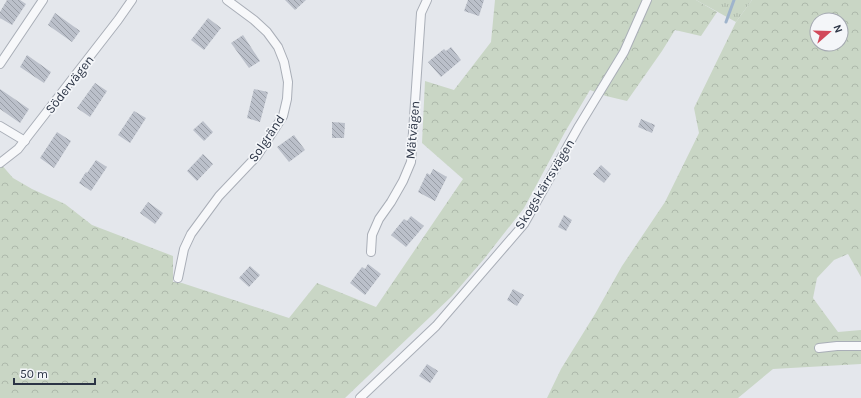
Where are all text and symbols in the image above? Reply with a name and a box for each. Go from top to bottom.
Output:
north arrow [809,12,849,52]
text: N [830,23,845,35]
street label: Södervägen [42,52,97,116]
street label: Mätvägen [402,100,423,160]
street label: Solgränd [245,112,288,165]
street label: Skogskärrsvägen [512,136,577,232]
scale bar [14,360,95,386]
text: 50 m [20,367,48,381]

